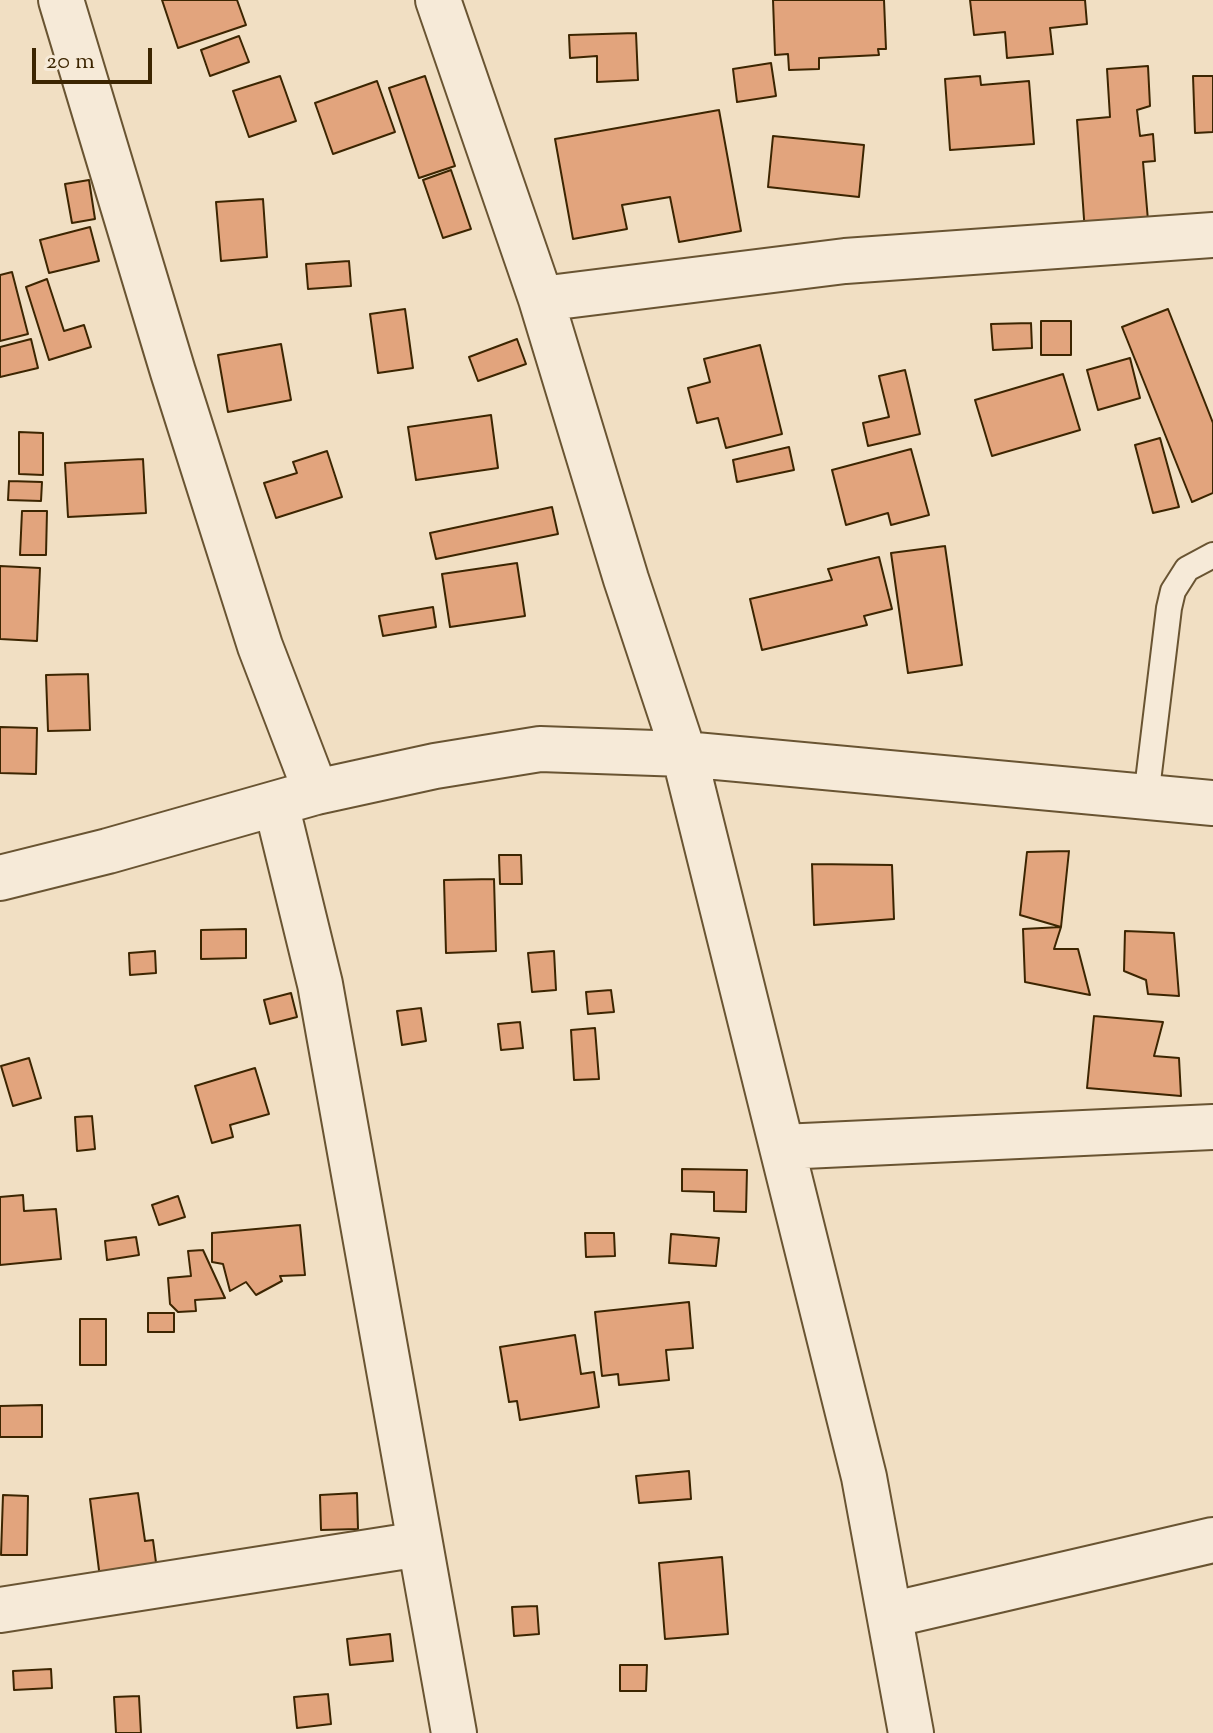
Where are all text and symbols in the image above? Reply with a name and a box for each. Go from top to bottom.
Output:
scale bar [36,32,156,82]
text: 20 m [46,45,95,79]

